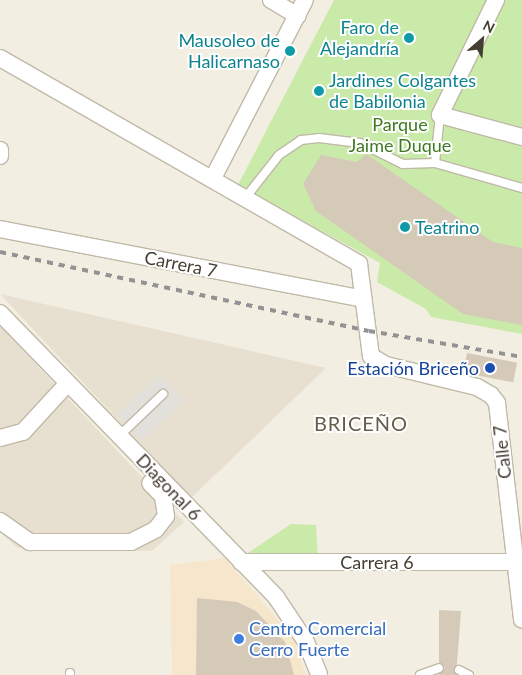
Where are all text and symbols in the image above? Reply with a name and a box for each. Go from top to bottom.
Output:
north arrow [457,15,507,65]
text: N [480,16,498,36]
place label: Faro de Alejandría [320,17,399,59]
place label: Mausoleo de Halicarnaso [178,30,280,72]
marker: Faro de Alejandría [403,32,415,44]
marker: Mausoleo de Halicarnaso [284,45,296,57]
place label: Jardines Colgantes de Babilonia [329,70,476,112]
marker: Jardines Colgantes de Babilonia [313,85,325,97]
park label: Parque Jaime Duque [349,114,451,156]
place label: Teatrino [415,216,479,238]
marker: Teatrino [399,221,411,233]
street label: Carrera 7 [143,246,219,282]
place label: Estación Briceño [347,357,479,379]
marker: Estación Briceño [483,361,497,375]
district label: BRICEÑO [313,411,409,435]
street label: Calle 7 [488,424,516,480]
street label: Diagonal 6 [132,449,206,525]
street label: Carrera 6 [340,551,414,573]
place label: Centro Comercial Cerro Fuerte [249,618,386,660]
marker: Centro Comercial Cerro Fuerte [233,633,245,645]

